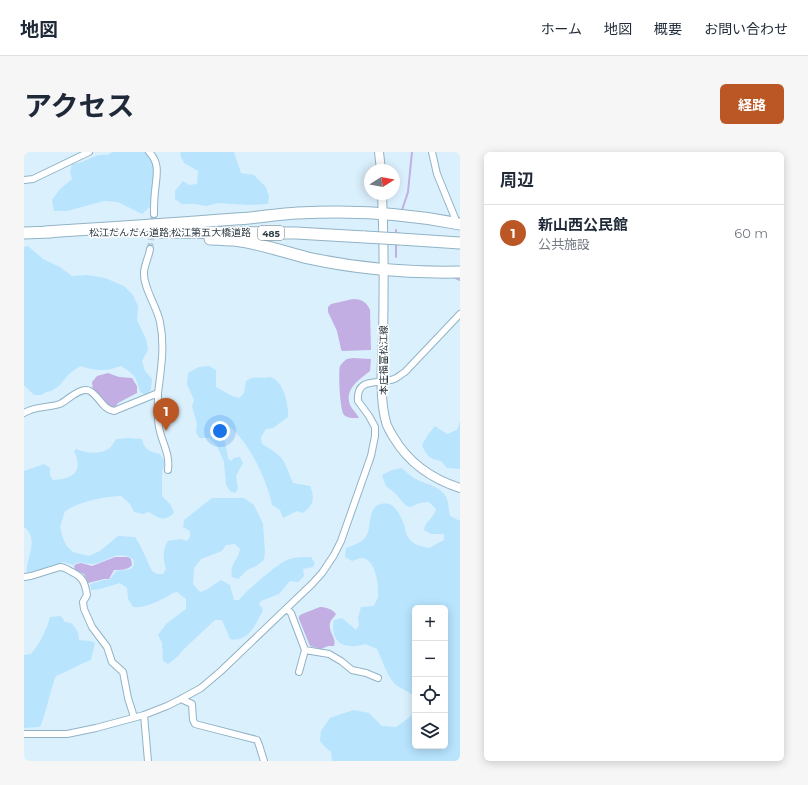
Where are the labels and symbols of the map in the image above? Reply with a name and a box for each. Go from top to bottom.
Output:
north arrow [364,164,400,200]
street label: 松江だんだん道路;松江第五大橋道路 [89,226,251,239]
road number: 485 [258,226,284,240]
street label: 本庄福富松江線 [377,325,390,395]
pin: 1 [153,398,179,431]
your location [210,421,230,441]

